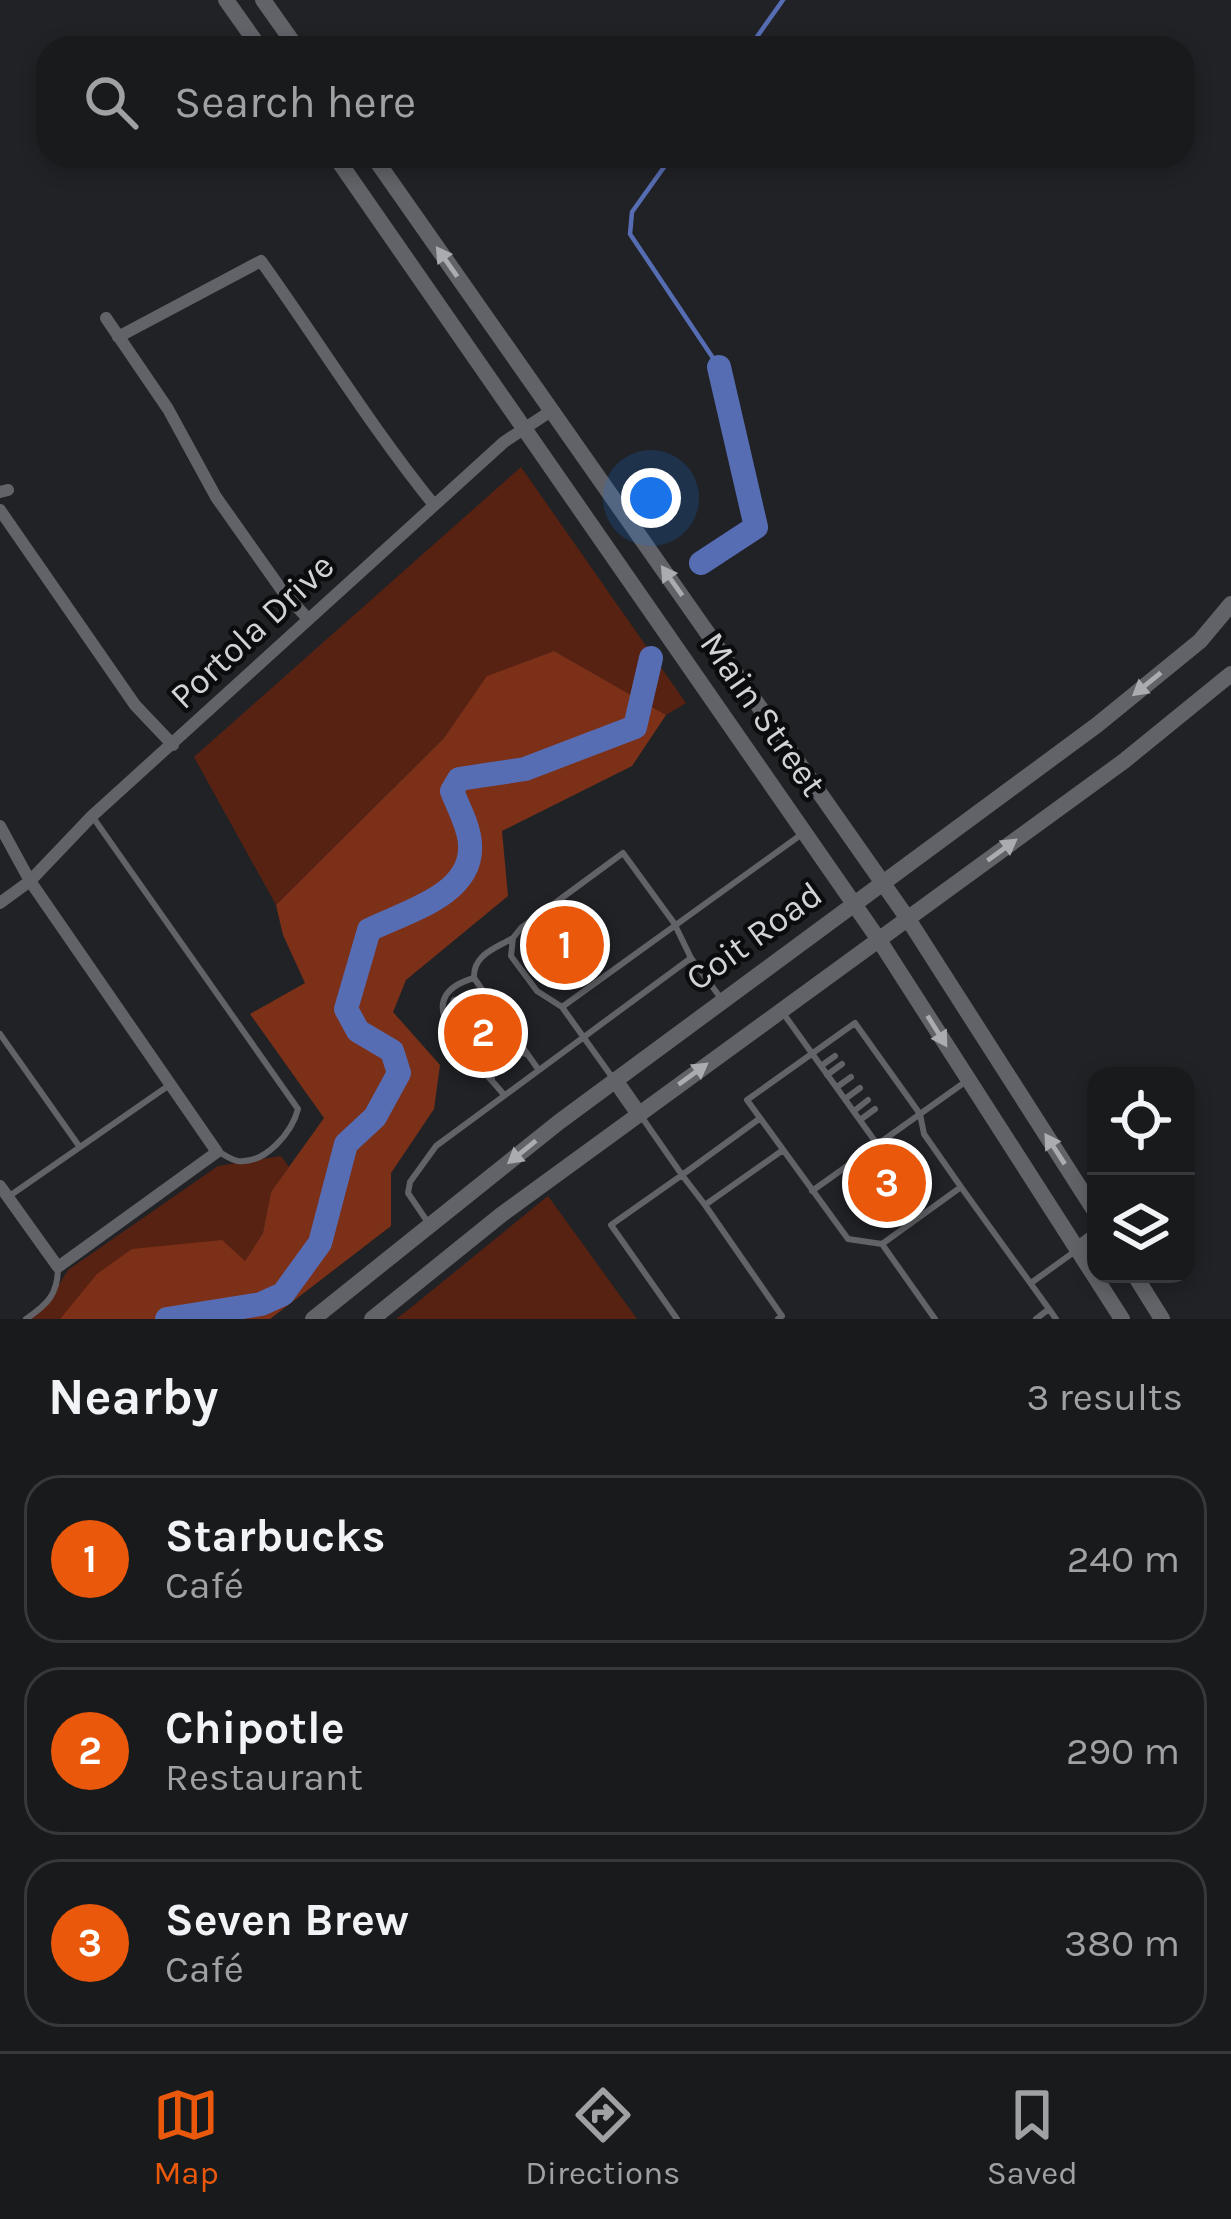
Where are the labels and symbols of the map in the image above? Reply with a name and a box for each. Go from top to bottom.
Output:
one-way arrow [436,246,459,279]
your location [621,468,681,528]
street label: Portola Drive [161,545,343,717]
one-way arrow [661,565,684,597]
street label: Main Street [691,624,835,804]
one-way arrow [1132,671,1163,696]
one-way arrow [986,838,1018,862]
street label: Coit Road [678,873,830,999]
pin: 1 [526,900,604,990]
pin: 2 [444,988,522,1078]
one-way arrow [925,1015,947,1048]
one-way arrow [677,1062,709,1086]
one-way arrow [1045,1133,1067,1166]
pin: 3 [848,1138,926,1228]
one-way arrow [507,1139,538,1164]

